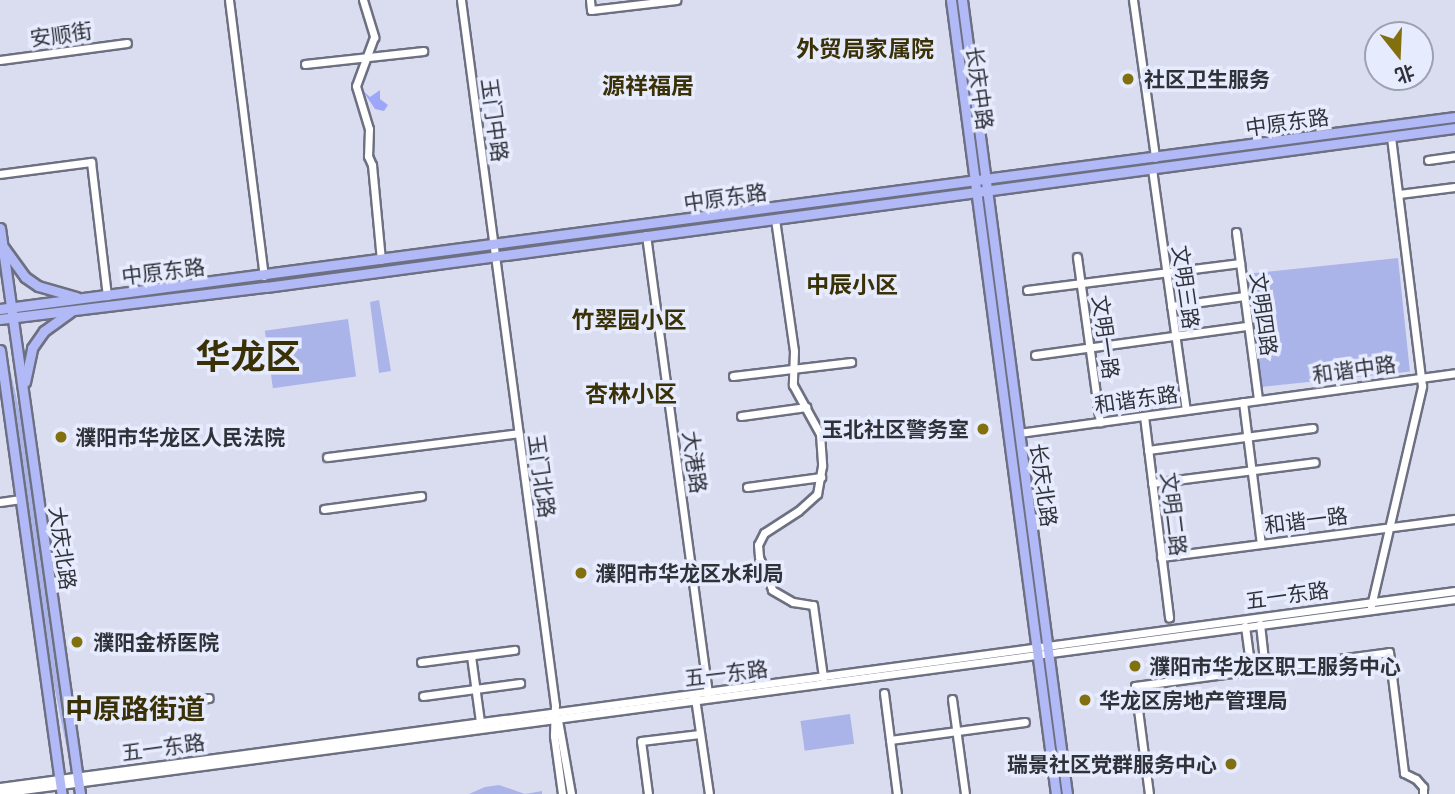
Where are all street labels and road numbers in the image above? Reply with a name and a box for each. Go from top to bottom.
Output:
street label: 安顺街 [28,17,94,51]
street label: 长庆中路 [962,45,998,131]
street label: 玉门中路 [477,77,513,163]
street label: 中原东路 [1244,104,1330,140]
street label: 中原东路 [682,179,768,215]
street label: 文明三路 [1168,244,1204,330]
street label: 中原东路 [120,253,206,289]
street label: 文明四路 [1246,271,1282,357]
street label: 文明一路 [1088,294,1124,380]
street label: 和谐中路 [1311,351,1397,387]
street label: 和谐东路 [1093,381,1179,417]
street label: 大港路 [678,429,712,495]
street label: 玉门北路 [524,433,560,519]
street label: 长庆北路 [1026,442,1062,528]
street label: 文明二路 [1156,471,1192,557]
street label: 和谐一路 [1263,502,1349,538]
street label: 大庆北路 [45,505,81,591]
street label: 五一东路 [1244,577,1330,613]
street label: 五一东路 [683,655,769,691]
street label: 五一东路 [120,729,206,765]

